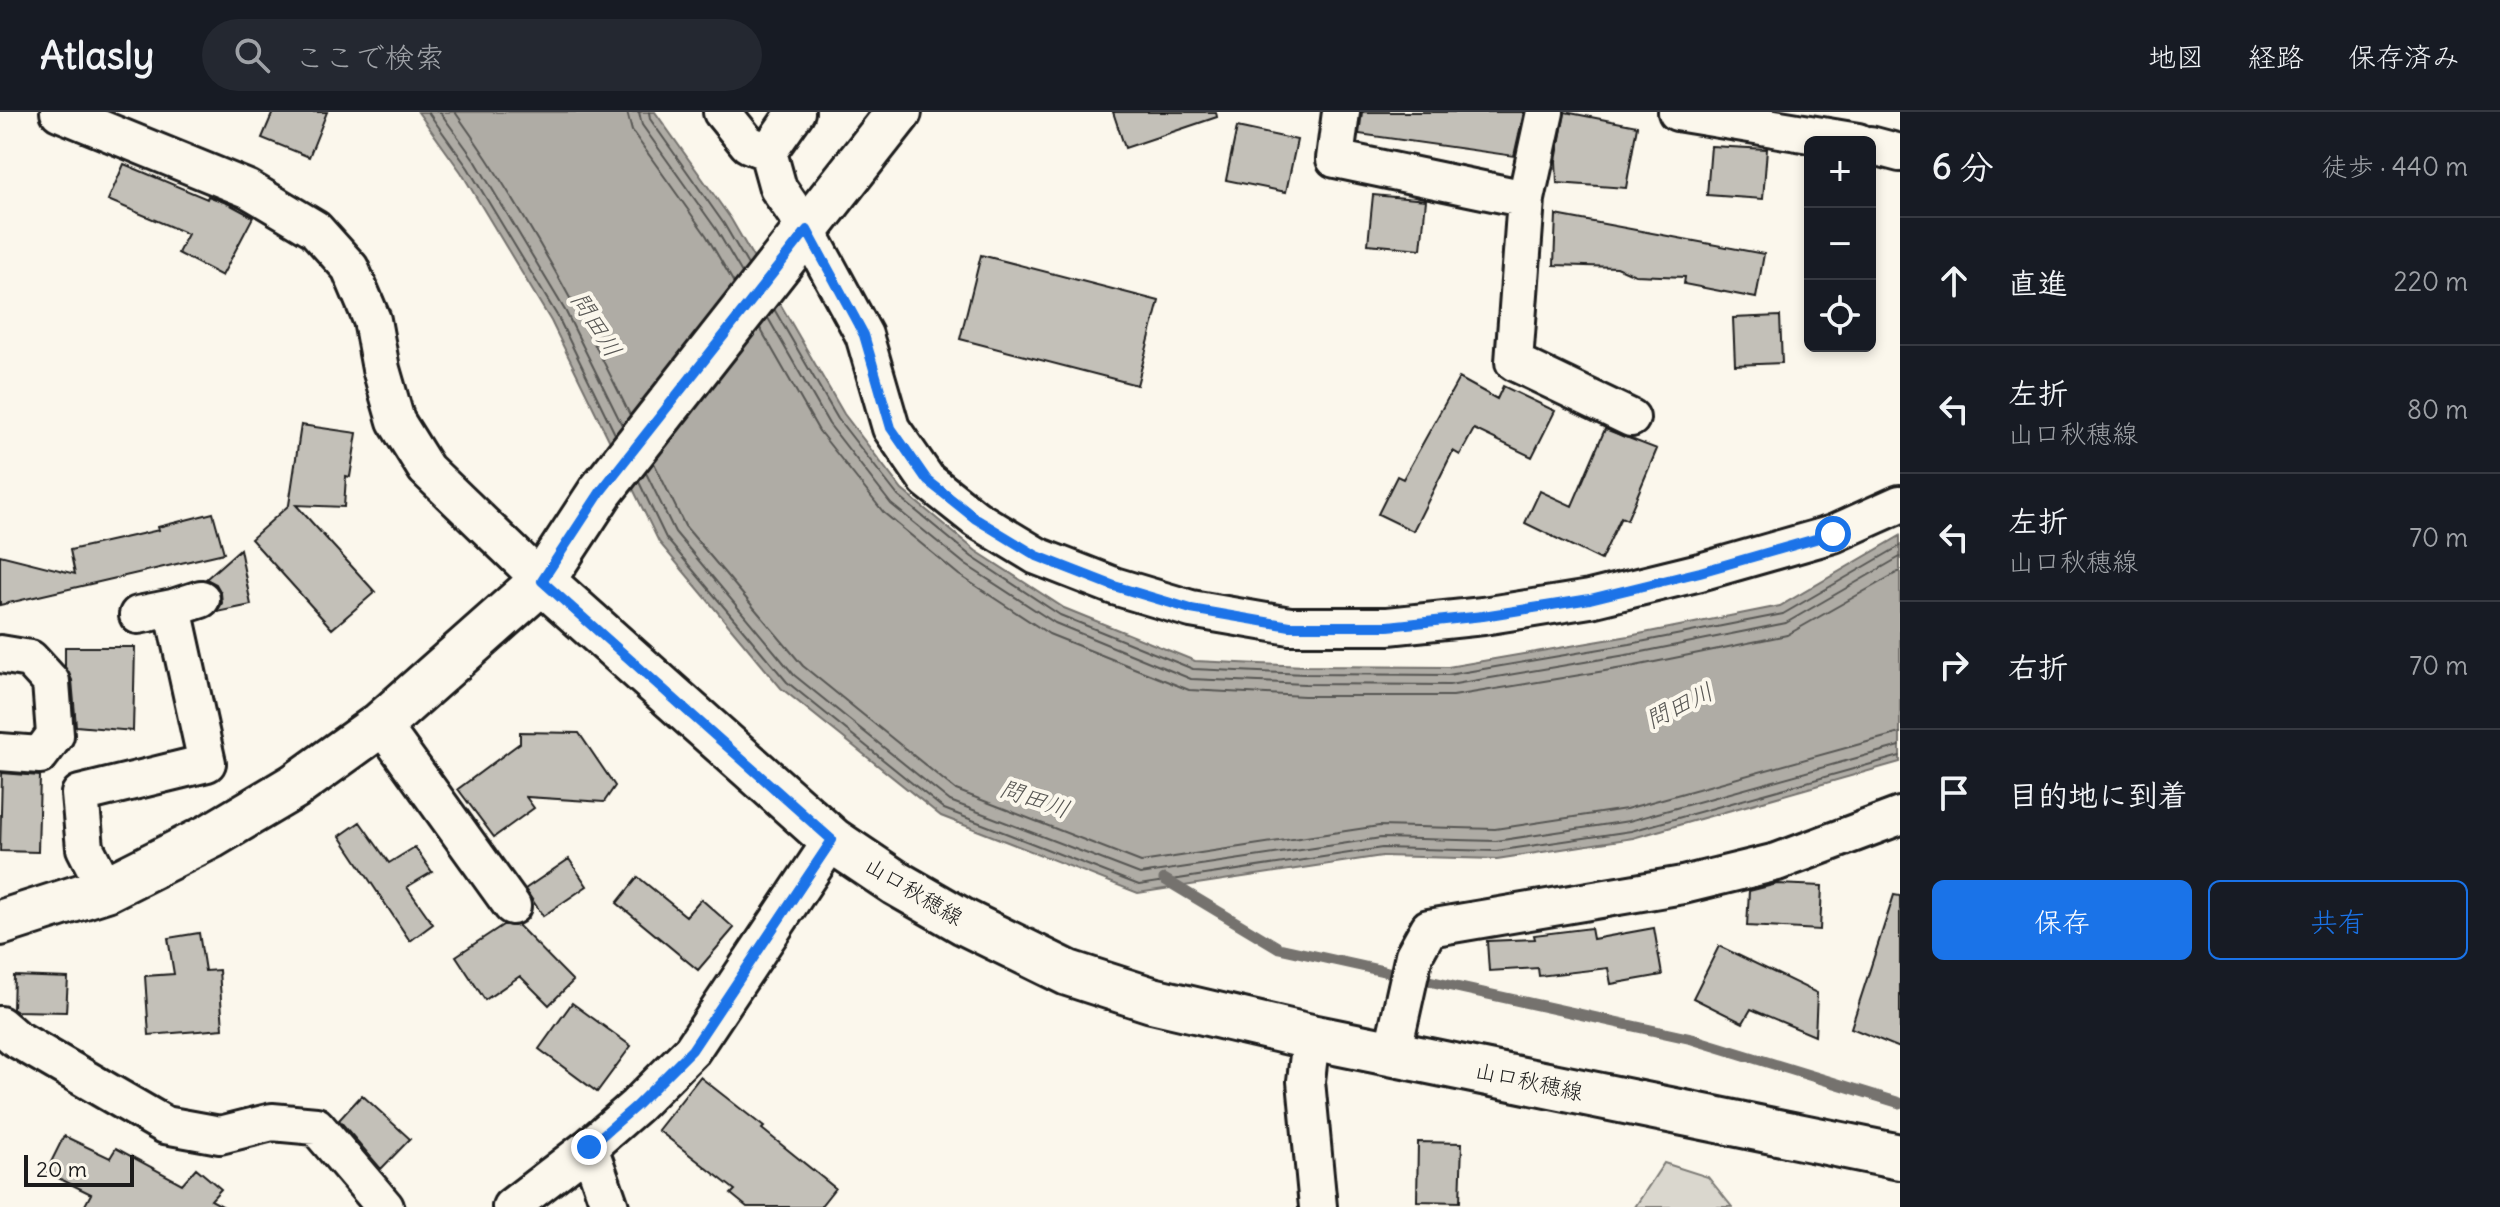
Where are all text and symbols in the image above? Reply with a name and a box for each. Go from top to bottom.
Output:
search box [202,19,762,91]
text: Atlasly [40,32,154,79]
icon: search [230,33,274,77]
text: ここで検索 [294,38,444,76]
text: 地図 [2148,39,2204,75]
text: 経路 [2248,39,2304,75]
text: 保存済み [2348,39,2460,75]
map controls [1804,136,1876,352]
button: + [1804,136,1876,208]
text: 6 分 [1932,145,1994,188]
text: 徒歩 · 440 m [2322,150,2468,183]
button: − [1804,208,1876,280]
icon: ahead [1932,259,1976,303]
text: 直進 [2008,264,2068,302]
text: 220 m [2393,265,2468,298]
button: locate [1804,280,1876,352]
water label: 問田川 [565,286,629,362]
text: 左折 [2008,374,2068,412]
icon: left [1932,387,1976,431]
text: 80 m [2407,393,2468,426]
text: 山口秋穂線 [2008,417,2138,450]
text: 左折 [2008,502,2068,540]
icon: left [1932,515,1976,559]
route start [1815,516,1851,552]
text: 70 m [2409,521,2468,554]
text: 山口秋穂線 [2008,545,2138,578]
icon: right [1932,643,1976,687]
text: 右折 [2008,648,2068,686]
text: 70 m [2409,649,2468,682]
water label: 問田川 [1640,676,1718,734]
icon: arrive [1932,771,1976,815]
water label: 問田川 [996,772,1074,824]
text: 目的地に到着 [2008,776,2188,814]
street label: 山口秋穂線 [860,851,968,931]
button: 保存 [1932,880,2192,960]
button: 共有 [2208,880,2468,960]
street label: 山口秋穂線 [1472,1056,1586,1106]
route end [571,1129,607,1165]
scale bar [24,1151,134,1187]
text: 20 m [36,1155,87,1183]

